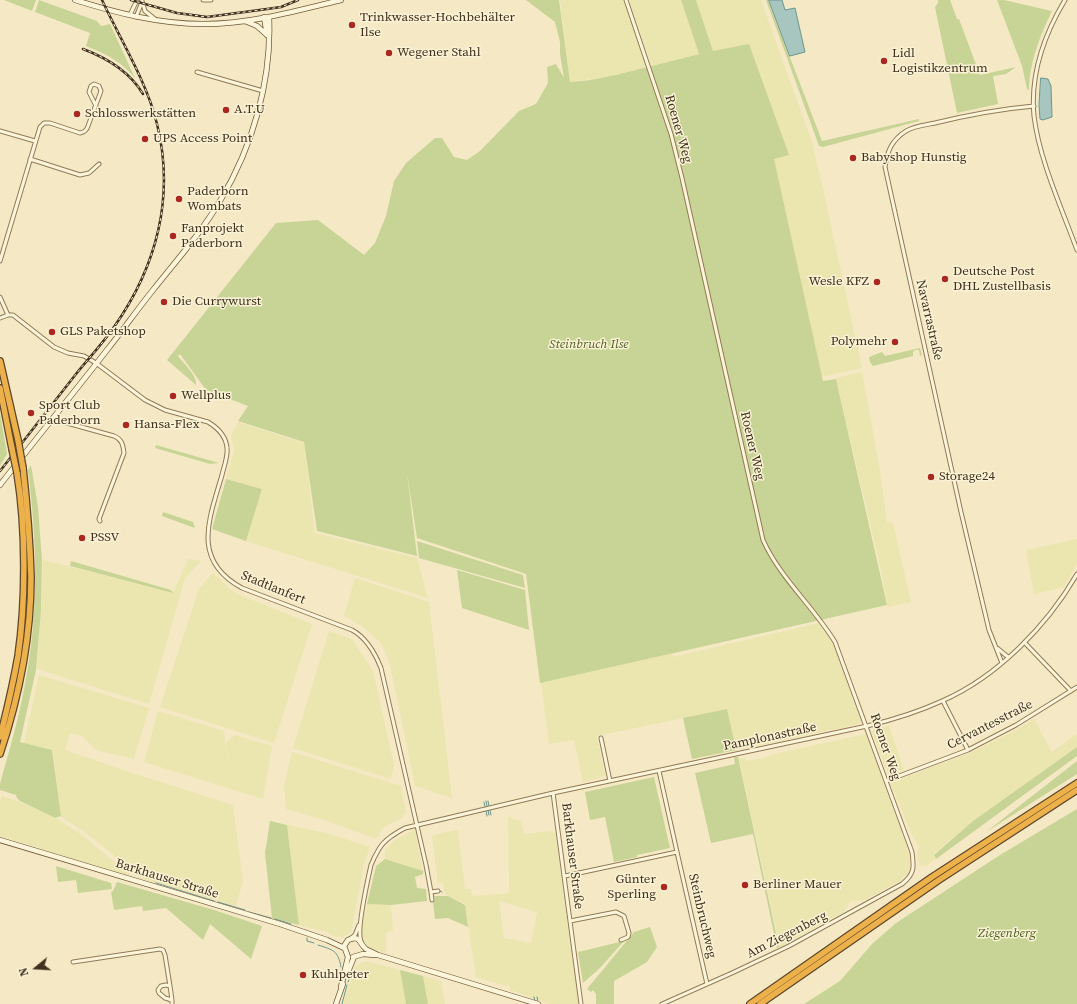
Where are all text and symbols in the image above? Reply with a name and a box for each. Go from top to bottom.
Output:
place label: Trinkwasser-Hochbehälter Ilse [360,10,515,41]
marker: Trinkwasser-Hochbehälter Ilse [347,20,357,30]
place label: Wegener Stahl [397,45,481,61]
place label: Lidl Logistikzentrum [892,46,988,77]
marker: Wegener Stahl [384,48,394,58]
marker: Lidl Logistikzentrum [879,56,889,66]
street label: Roener Weg [661,93,695,165]
place label: A.T.U [234,102,265,118]
marker: A.T.U [221,105,231,115]
place label: Schlosswerkstätten [85,106,196,122]
marker: Schlosswerkstätten [72,109,82,119]
place label: UPS Access Point [153,131,252,147]
marker: UPS Access Point [140,134,150,144]
place label: Babyshop Hunstig [861,150,967,166]
marker: Babyshop Hunstig [848,153,858,163]
place label: Paderborn Wombats [187,184,249,215]
marker: Paderborn Wombats [174,194,184,204]
place label: Fanprojekt Paderborn [181,221,244,252]
marker: Fanprojekt Paderborn [168,231,178,241]
place label: Deutsche Post DHL Zustellbasis [953,264,1051,295]
place label: Wesle KFZ [808,274,869,290]
marker: Deutsche Post DHL Zustellbasis [940,274,950,284]
marker: Wesle KFZ [872,277,882,287]
street label: Navarrastraße [912,278,946,362]
place label: Die Currywurst [172,294,261,310]
marker: Die Currywurst [159,297,169,307]
place label: GLS Paketshop [60,324,146,340]
marker: GLS Paketshop [47,327,57,337]
place label: Polymehr [831,334,887,350]
park label: Steinbruch Ilse [549,337,629,353]
marker: Polymehr [890,337,900,347]
place label: Wellplus [181,388,231,404]
marker: Wellplus [168,391,178,401]
place label: Sport Club Paderborn [39,398,101,429]
marker: Sport Club Paderborn [26,408,36,418]
street label: Roener Weg [737,410,767,482]
place label: Hansa-Flex [134,417,199,433]
marker: Hansa-Flex [121,420,131,430]
place label: Storage24 [939,469,995,485]
marker: Storage24 [926,472,936,482]
place label: PSSV [90,530,119,546]
marker: PSSV [77,533,87,543]
street label: Stadtlanfert [238,568,308,608]
street label: Cervantesstraße [945,697,1035,753]
street label: Roener Weg [866,711,904,783]
street label: Pamplonastraße [722,720,818,754]
street label: Barkhauser Straße [558,802,586,910]
street label: Barkhauser Straße [114,856,220,902]
place label: Günter Sperling [608,872,656,903]
street label: Steinbruchweg [685,872,719,960]
place label: Berliner Mauer [753,877,842,893]
marker: Berliner Mauer [740,880,750,890]
marker: Günter Sperling [659,882,669,892]
street label: Am Ziegenberg [744,908,830,962]
park label: Ziegenberg [978,926,1036,942]
north arrow [16,948,56,988]
text: N [16,966,32,978]
place label: Kuhlpeter [311,967,369,983]
marker: Kuhlpeter [298,970,308,980]

